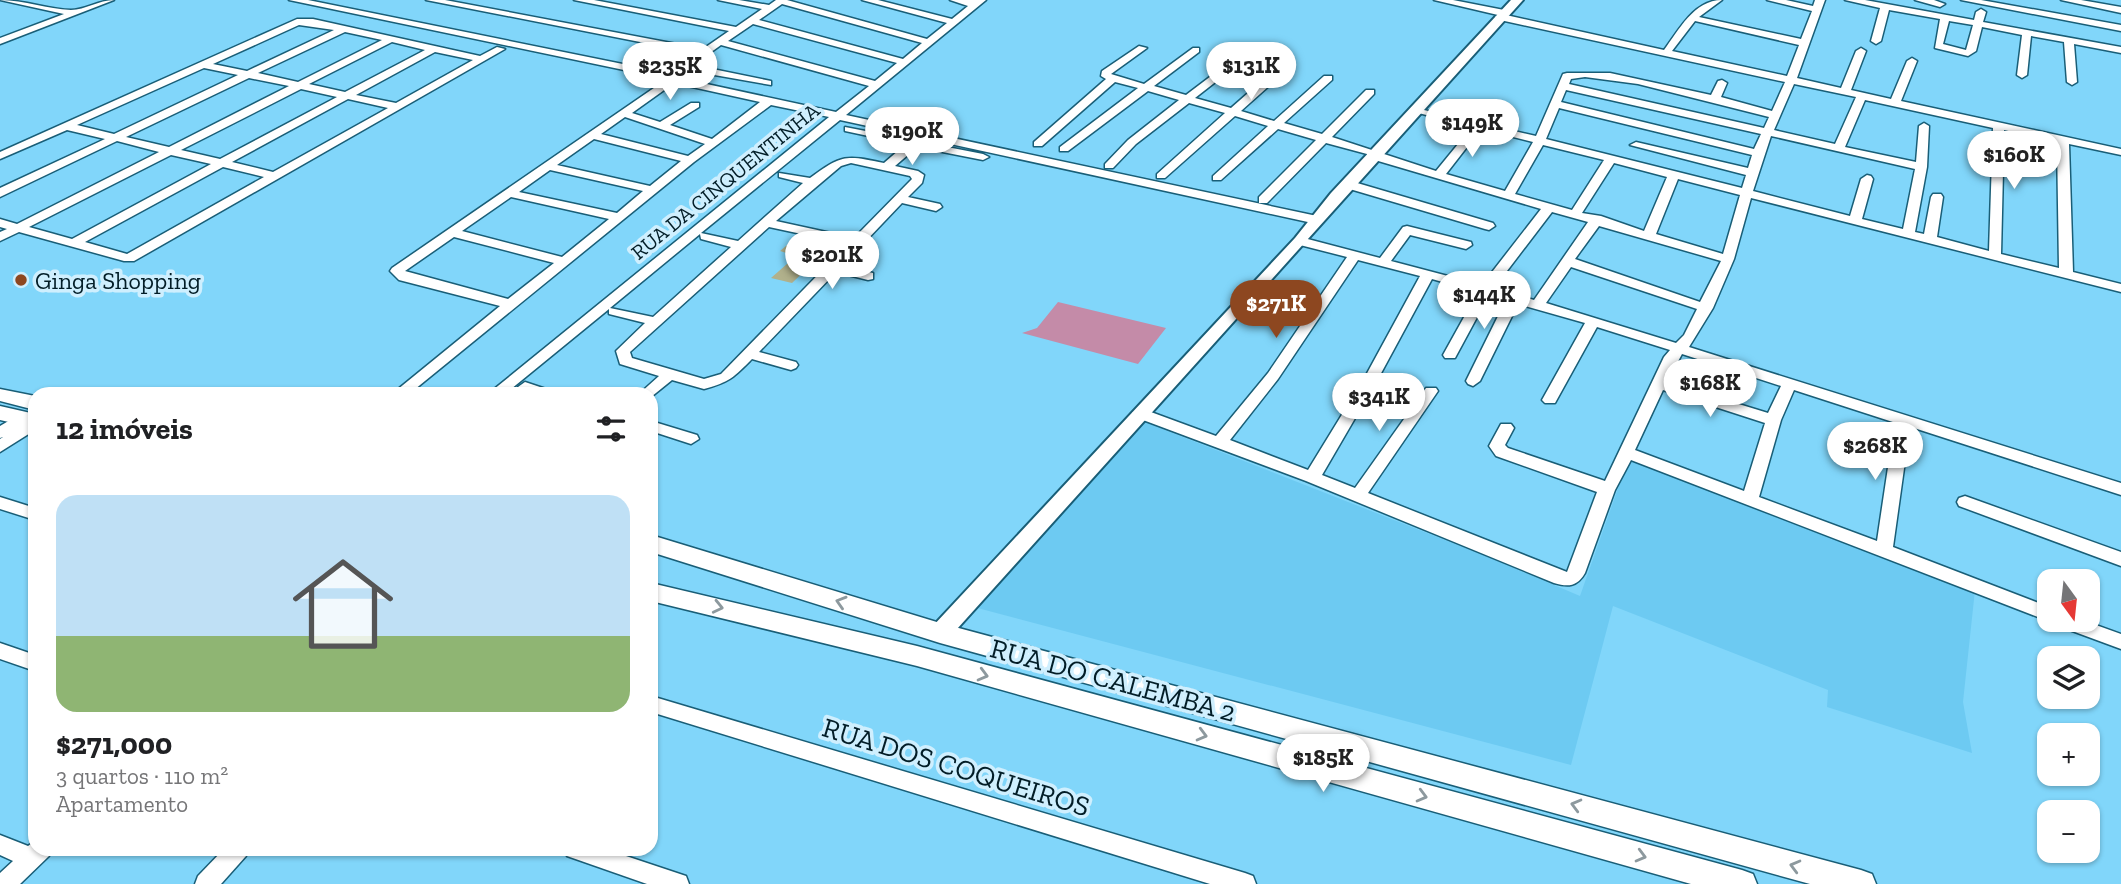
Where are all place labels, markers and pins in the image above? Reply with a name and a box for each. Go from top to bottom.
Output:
pin: $235K [621,42,719,102]
pin: $131K [1202,42,1300,102]
pin: $149K [1423,100,1521,159]
pin: $190K [863,108,961,167]
pin: $160K [1965,132,2063,191]
pin: $201K [783,232,881,291]
place label: Ginga Shopping [35,266,201,295]
marker: Ginga Shopping [13,272,29,288]
pin: $144K [1435,272,1533,331]
pin: $271K [1227,280,1325,340]
pin: $168K [1661,360,1759,419]
pin: $341K [1330,374,1428,433]
pin: $268K [1826,422,1924,482]
pin: $185K [1274,734,1372,794]

